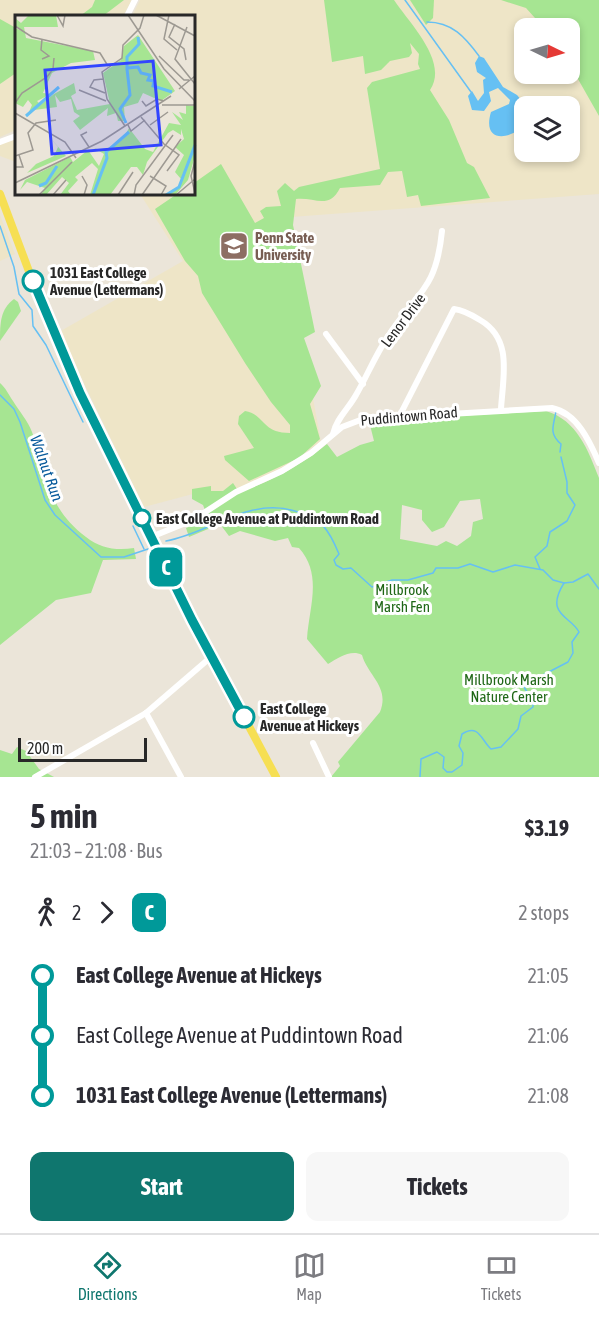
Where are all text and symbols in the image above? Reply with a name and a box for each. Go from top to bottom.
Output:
inset map [15,15,195,195]
north arrow [514,18,580,84]
map controls [514,18,580,162]
button: layers [514,96,580,162]
place label: Penn State University [255,229,314,263]
school or university icon: Penn State University [218,230,250,262]
place label: 1031 East College Avenue (Lettermans) [49,264,163,298]
marker: 1031 East College Avenue (Lettermans) [22,270,44,292]
street label: Lenor Drive [377,290,429,350]
street label: Puddintown Road [360,403,458,429]
water label: Walnut Run [27,433,67,504]
marker: East College Avenue at Puddintown Road [133,509,151,527]
place label: East College Avenue at Puddintown Road [156,510,379,527]
line badge: C [146,548,186,586]
text: C [161,555,171,579]
park label: Millbrook Marsh Fen [374,581,430,615]
park label: Millbrook Marsh Nature Center [464,671,554,705]
place label: East College Avenue at Hickeys [259,700,360,734]
marker: East College Avenue at Hickeys [233,706,255,728]
scale bar [18,735,147,762]
text: 200 m [27,739,63,757]
text: 5 min [30,797,97,835]
text: $3.19 [525,815,569,841]
text: 21:03 – 21:08 · Bus [30,839,163,862]
icon: walk [30,896,63,929]
icon: forward [90,896,123,929]
text: C [144,900,154,924]
text: 2 [72,901,81,924]
text: 2 stops [518,901,569,924]
text: East College Avenue at Hickeys [76,962,322,988]
text: 21:05 [527,964,569,987]
text: East College Avenue at Puddintown Road [76,1022,403,1048]
text: 21:06 [527,1024,569,1047]
text: 1031 East College Avenue (Lettermans) [76,1082,387,1108]
text: 21:08 [527,1084,569,1107]
button: Start [30,1152,294,1221]
button: Tickets [306,1152,569,1221]
tab: Directions [78,1249,137,1303]
tab: Map [293,1249,326,1303]
tab: Tickets [481,1249,521,1303]

